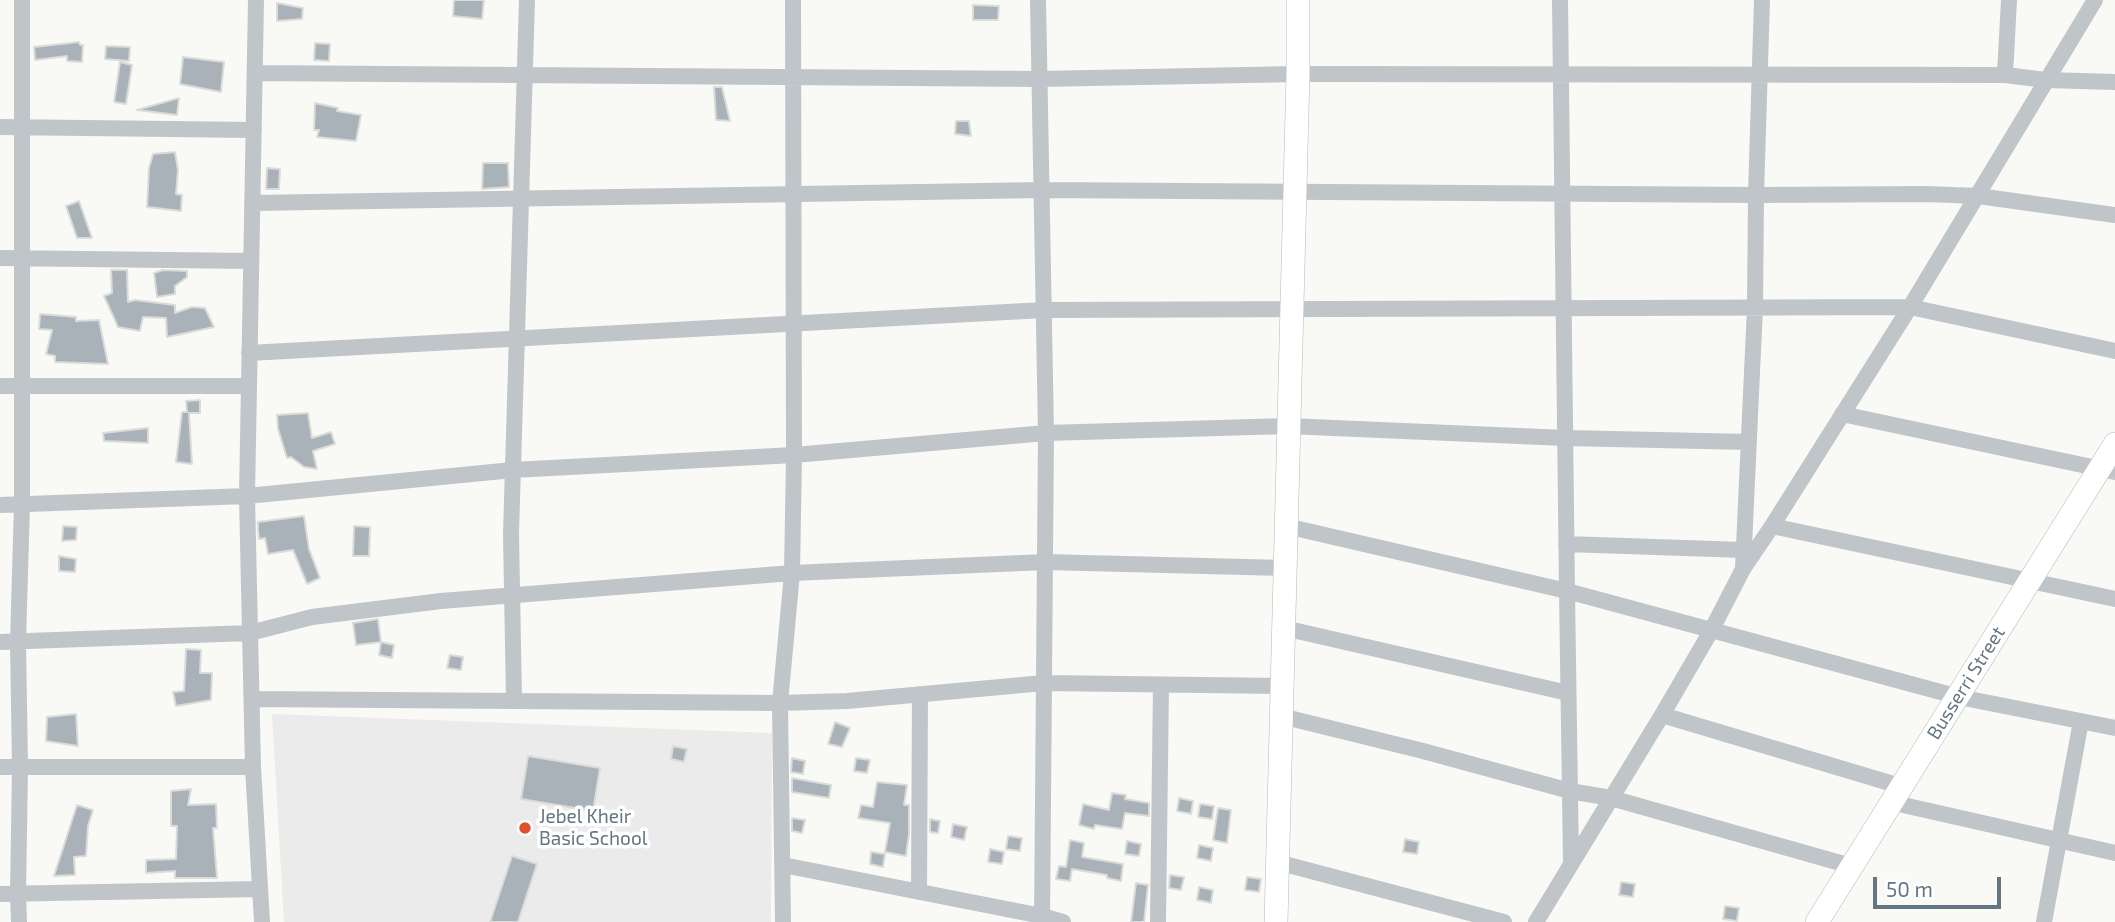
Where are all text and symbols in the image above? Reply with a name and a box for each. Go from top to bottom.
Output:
street label: Busserri Street [1922,622,2010,744]
place label: Jebel Kheir Basic School [539,806,647,850]
marker: Jebel Kheir Basic School [517,820,533,836]
scale bar [1877,862,2005,906]
text: 50 m [1886,876,1933,901]

